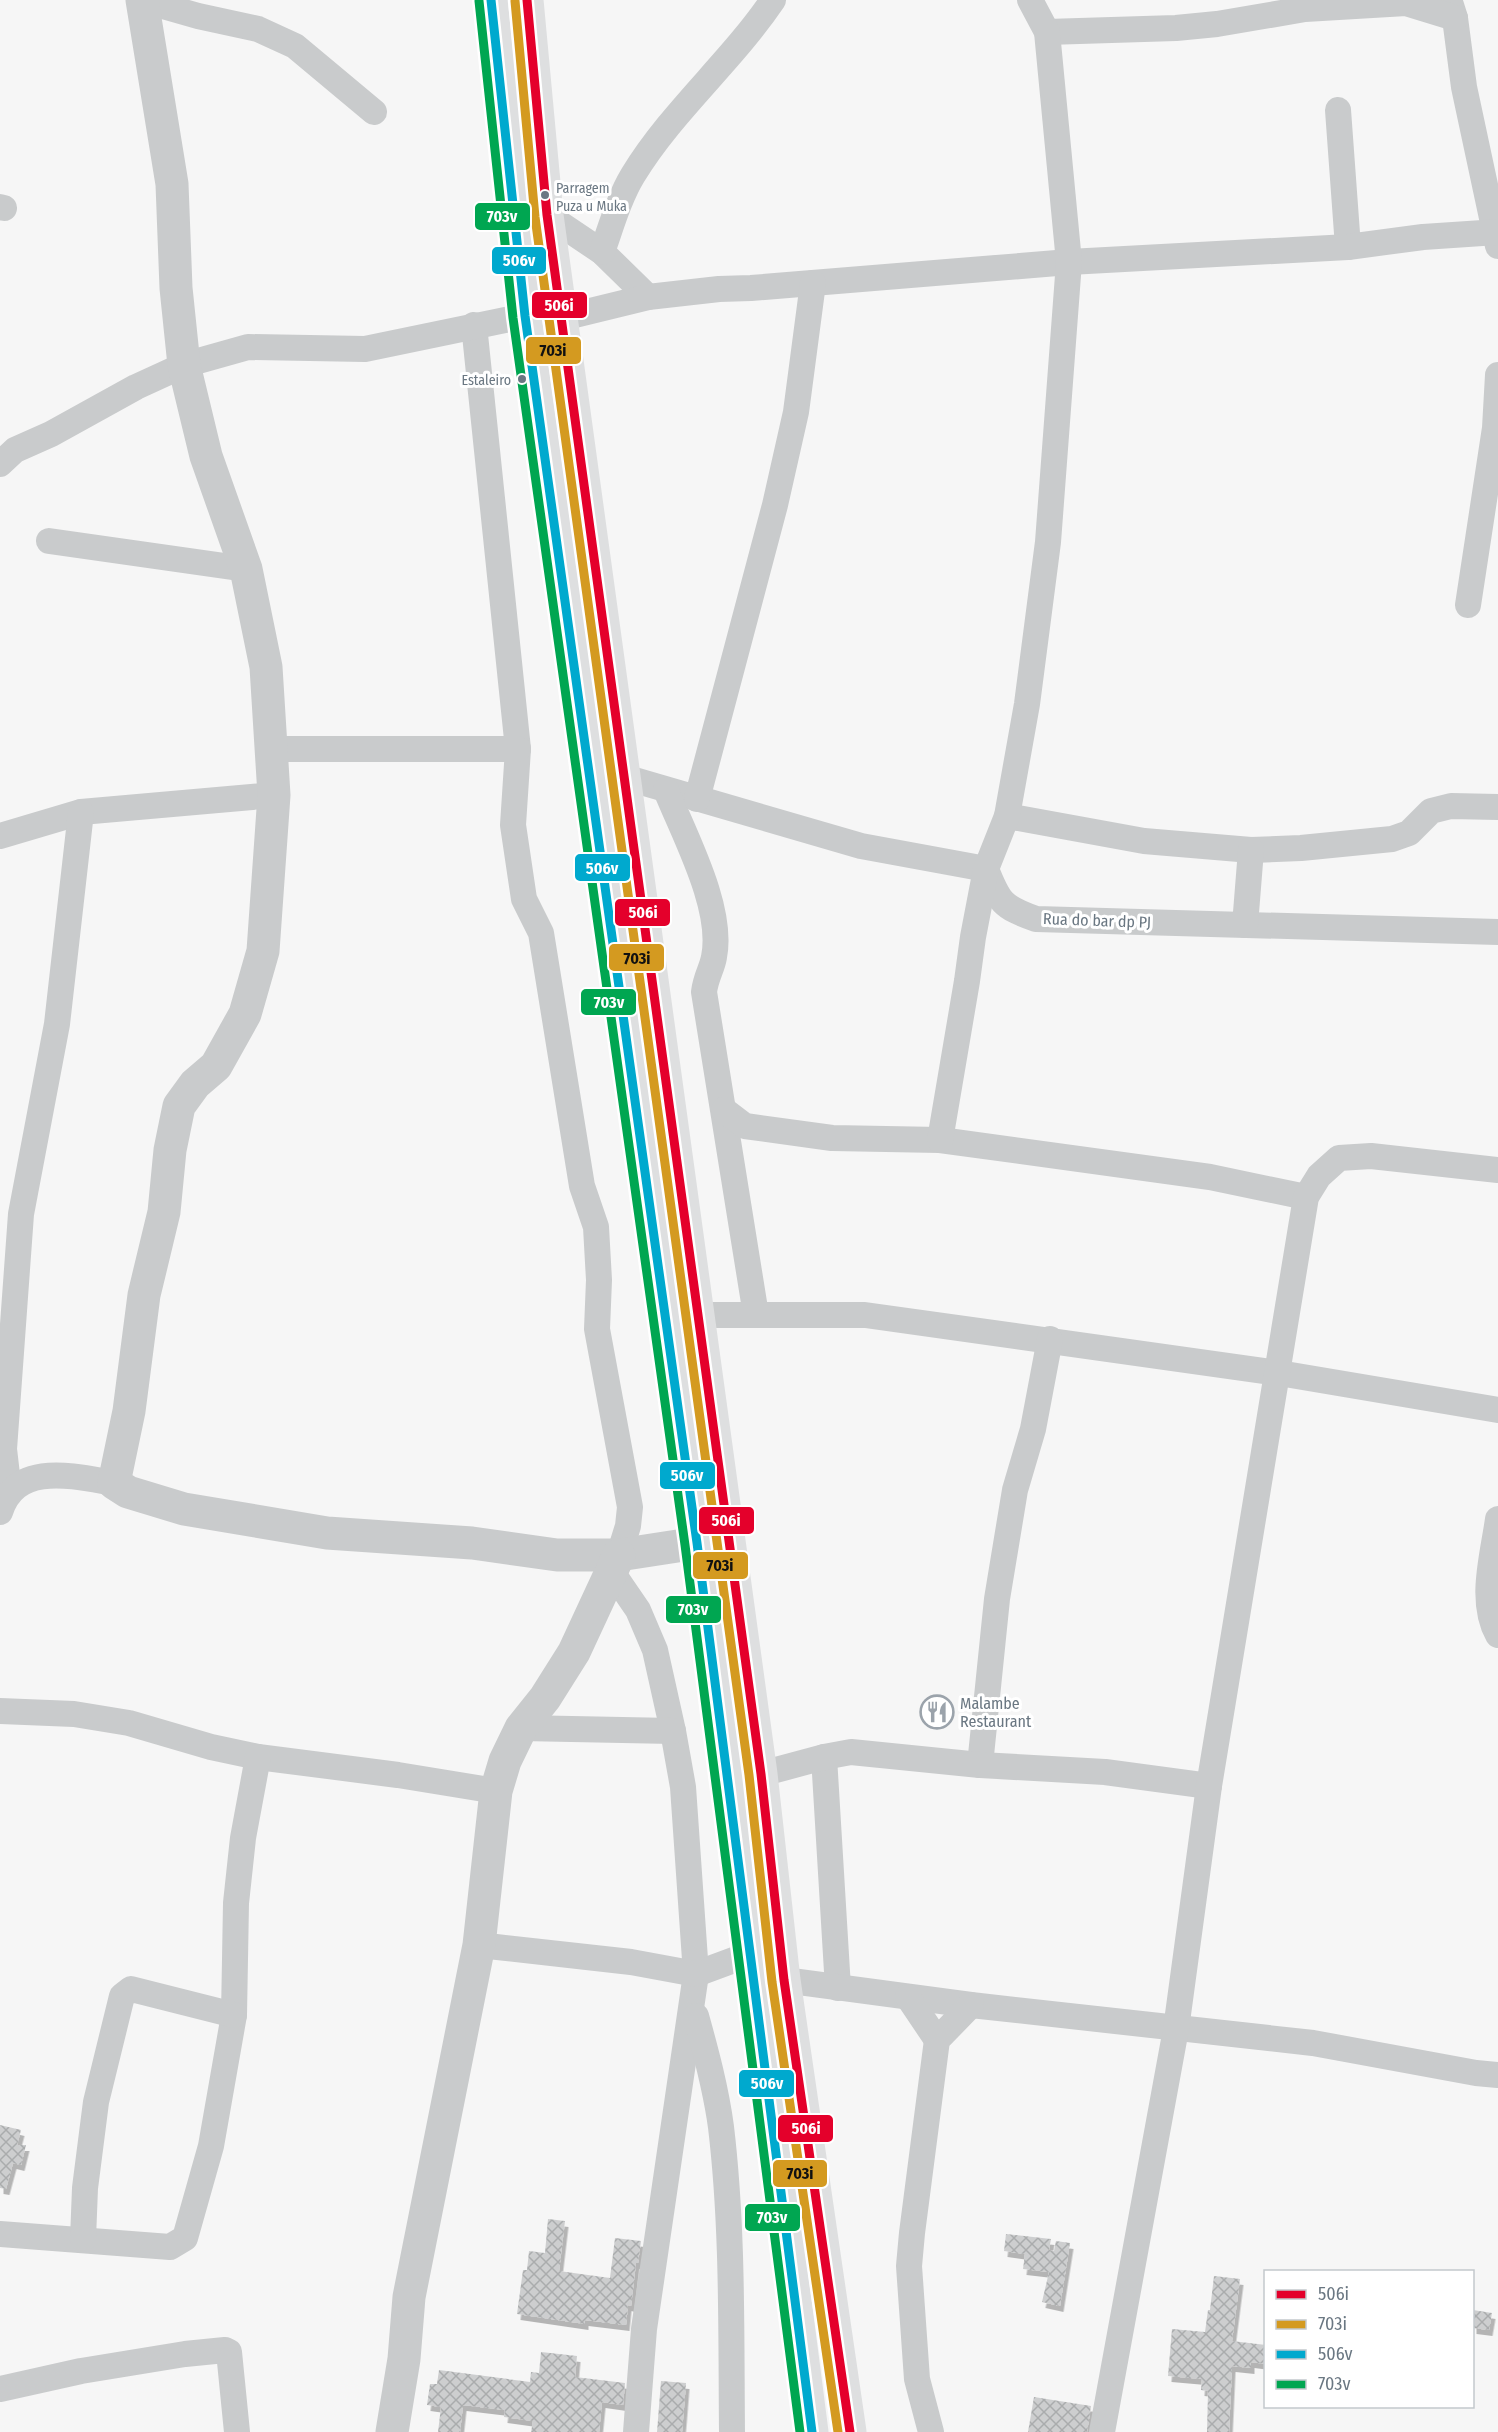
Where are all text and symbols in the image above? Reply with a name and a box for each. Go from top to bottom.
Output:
place label: Parragem Puza u Muka [556,180,627,215]
marker: Parragem Puza u Muka [539,189,551,201]
line badge: 703v [474,202,531,231]
text: 703v [487,207,518,226]
line badge: 506v [491,246,547,275]
text: 506v [503,251,536,270]
line badge: 506i [531,291,588,319]
text: 506i [544,296,574,315]
line badge: 703i [525,336,582,365]
text: 703i [540,341,566,360]
place label: Estaleiro [461,372,511,389]
marker: Estaleiro [516,373,528,385]
line badge: 506v [574,853,631,882]
text: 506v [586,859,619,878]
line badge: 506i [614,898,671,927]
text: 506i [628,903,658,922]
street label: Rua do bar dp PJ [1043,909,1151,932]
line badge: 703i [608,943,665,972]
text: 703i [624,949,650,968]
line badge: 703v [580,988,637,1016]
text: 703v [594,993,625,1012]
line badge: 506v [659,1461,716,1490]
text: 506v [671,1466,704,1485]
line badge: 506i [698,1506,755,1535]
text: 506i [711,1511,741,1530]
line badge: 703i [692,1551,749,1580]
text: 703i [707,1556,733,1575]
line badge: 703v [665,1595,722,1624]
text: 703v [678,1600,709,1619]
restaurant icon: Malambe Restaurant [919,1694,955,1730]
place label: Malambe Restaurant [960,1694,1032,1731]
line badge: 506v [738,2069,795,2098]
text: 506v [751,2074,784,2093]
line badge: 506i [777,2114,834,2143]
text: 506i [791,2119,821,2138]
line badge: 703i [772,2159,828,2188]
text: 703i [787,2164,813,2183]
line badge: 703v [744,2203,801,2232]
text: 703v [757,2208,788,2227]
legend [1264,2270,1474,2408]
text: 506i [1318,2283,1349,2305]
text: 703i [1318,2313,1347,2335]
text: 506v [1318,2343,1352,2365]
text: 703v [1318,2373,1350,2395]

